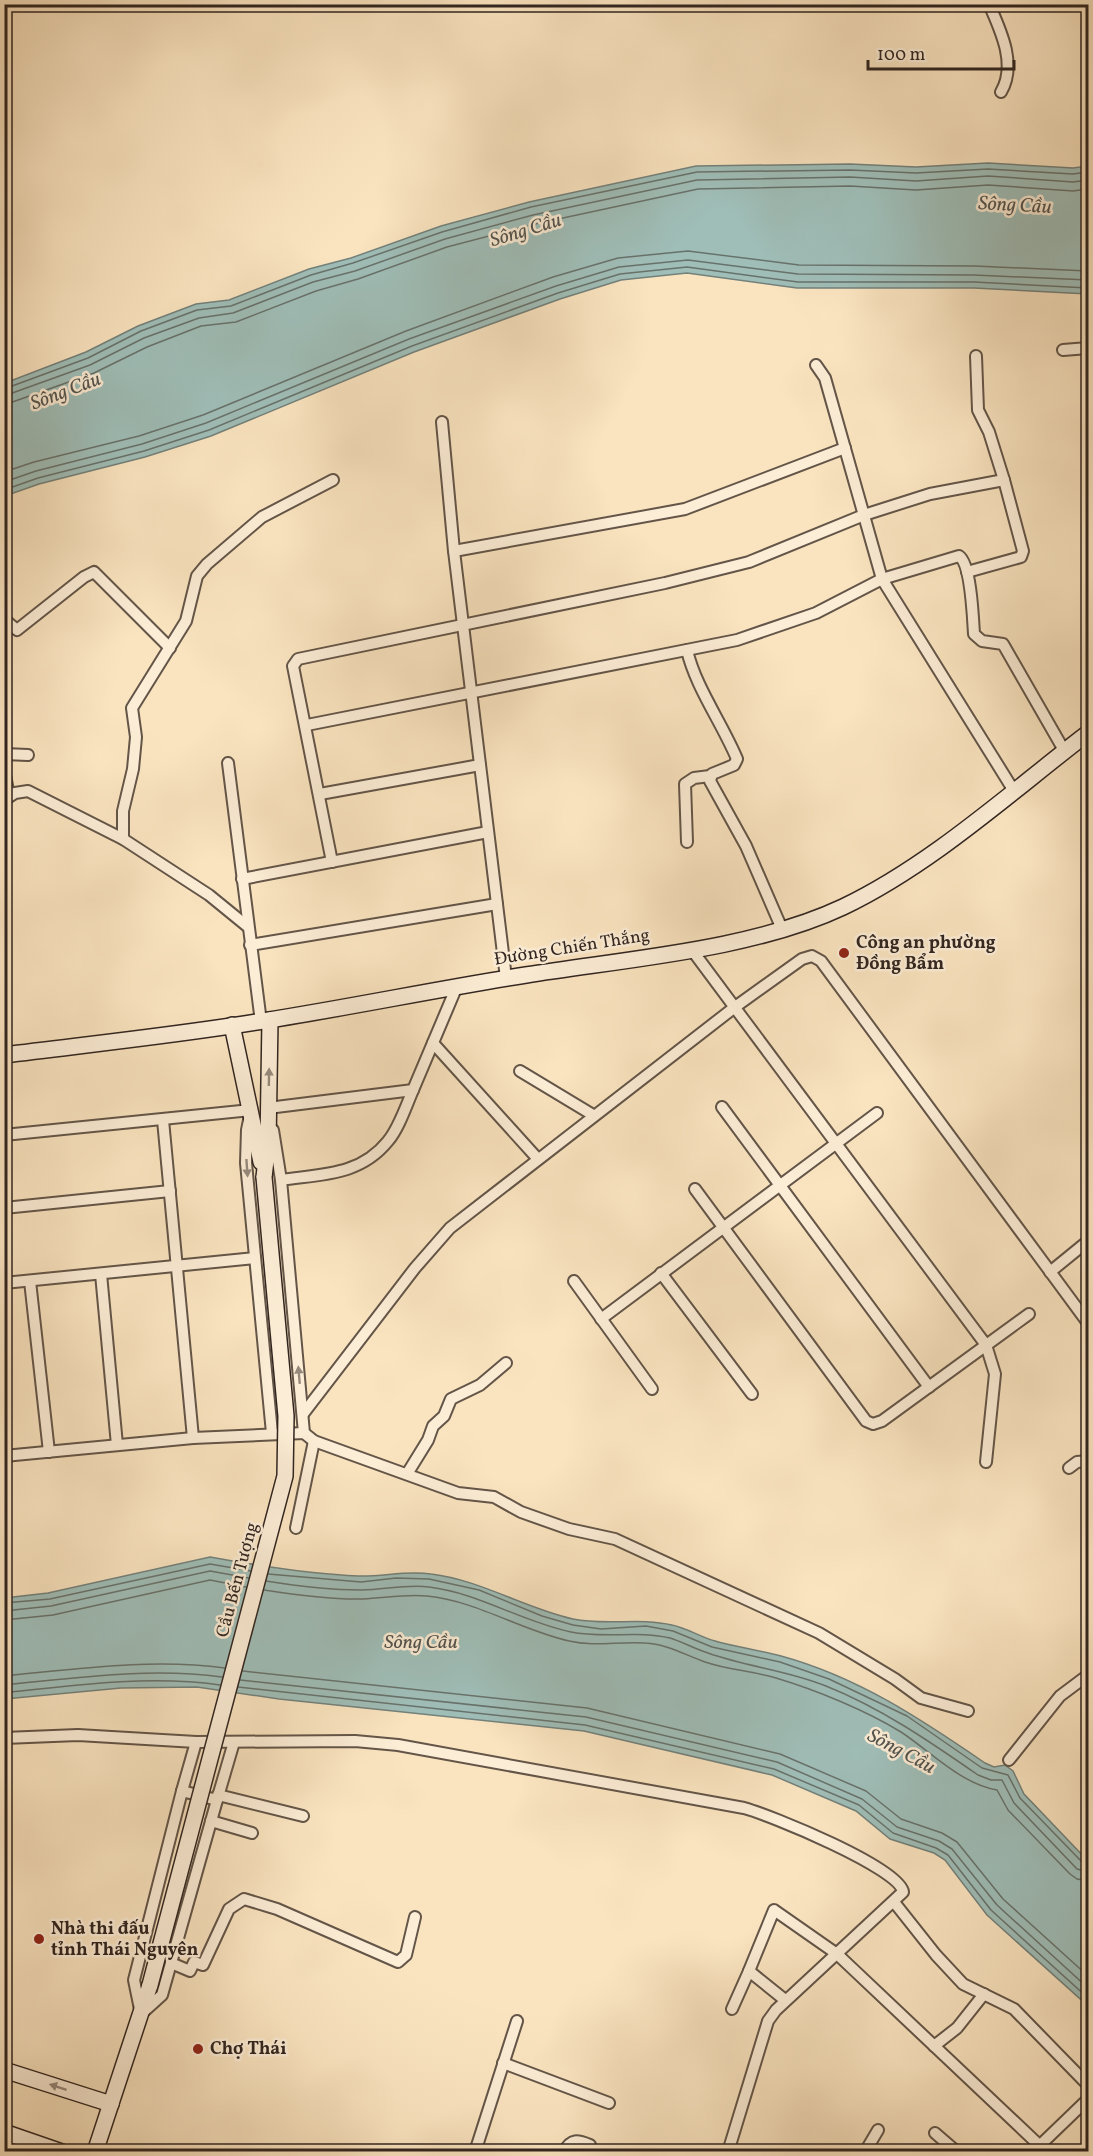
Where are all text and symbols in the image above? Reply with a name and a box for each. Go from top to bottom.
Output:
scale bar [868,33,1014,71]
text: 100 m [877,43,926,68]
water label: Sông Cầu [978,190,1052,222]
water label: Sông Cầu [487,207,565,255]
water label: Sông Cầu [27,366,105,418]
street label: Đường Chiến Thắng [492,923,652,973]
place label: Công an phường Đồng Bẩm [856,931,996,977]
marker: Công an phường Đồng Bẩm [837,946,851,960]
one-way arrow [264,1067,274,1086]
one-way arrow [242,1159,252,1178]
one-way arrow [294,1366,304,1385]
street label: Cầu Bến Tượng [211,1520,265,1640]
water label: Sông Cầu [384,1629,458,1657]
water label: Sông Cầu [862,1722,940,1782]
place label: Nhà thi đấu tỉnh Thái Nguyên [51,1917,198,1963]
marker: Nhà thi đấu tỉnh Thái Nguyên [32,1932,46,1946]
place label: Chợ Thái [210,2037,287,2062]
marker: Chợ Thái [191,2042,205,2056]
one-way arrow [49,2082,67,2092]

